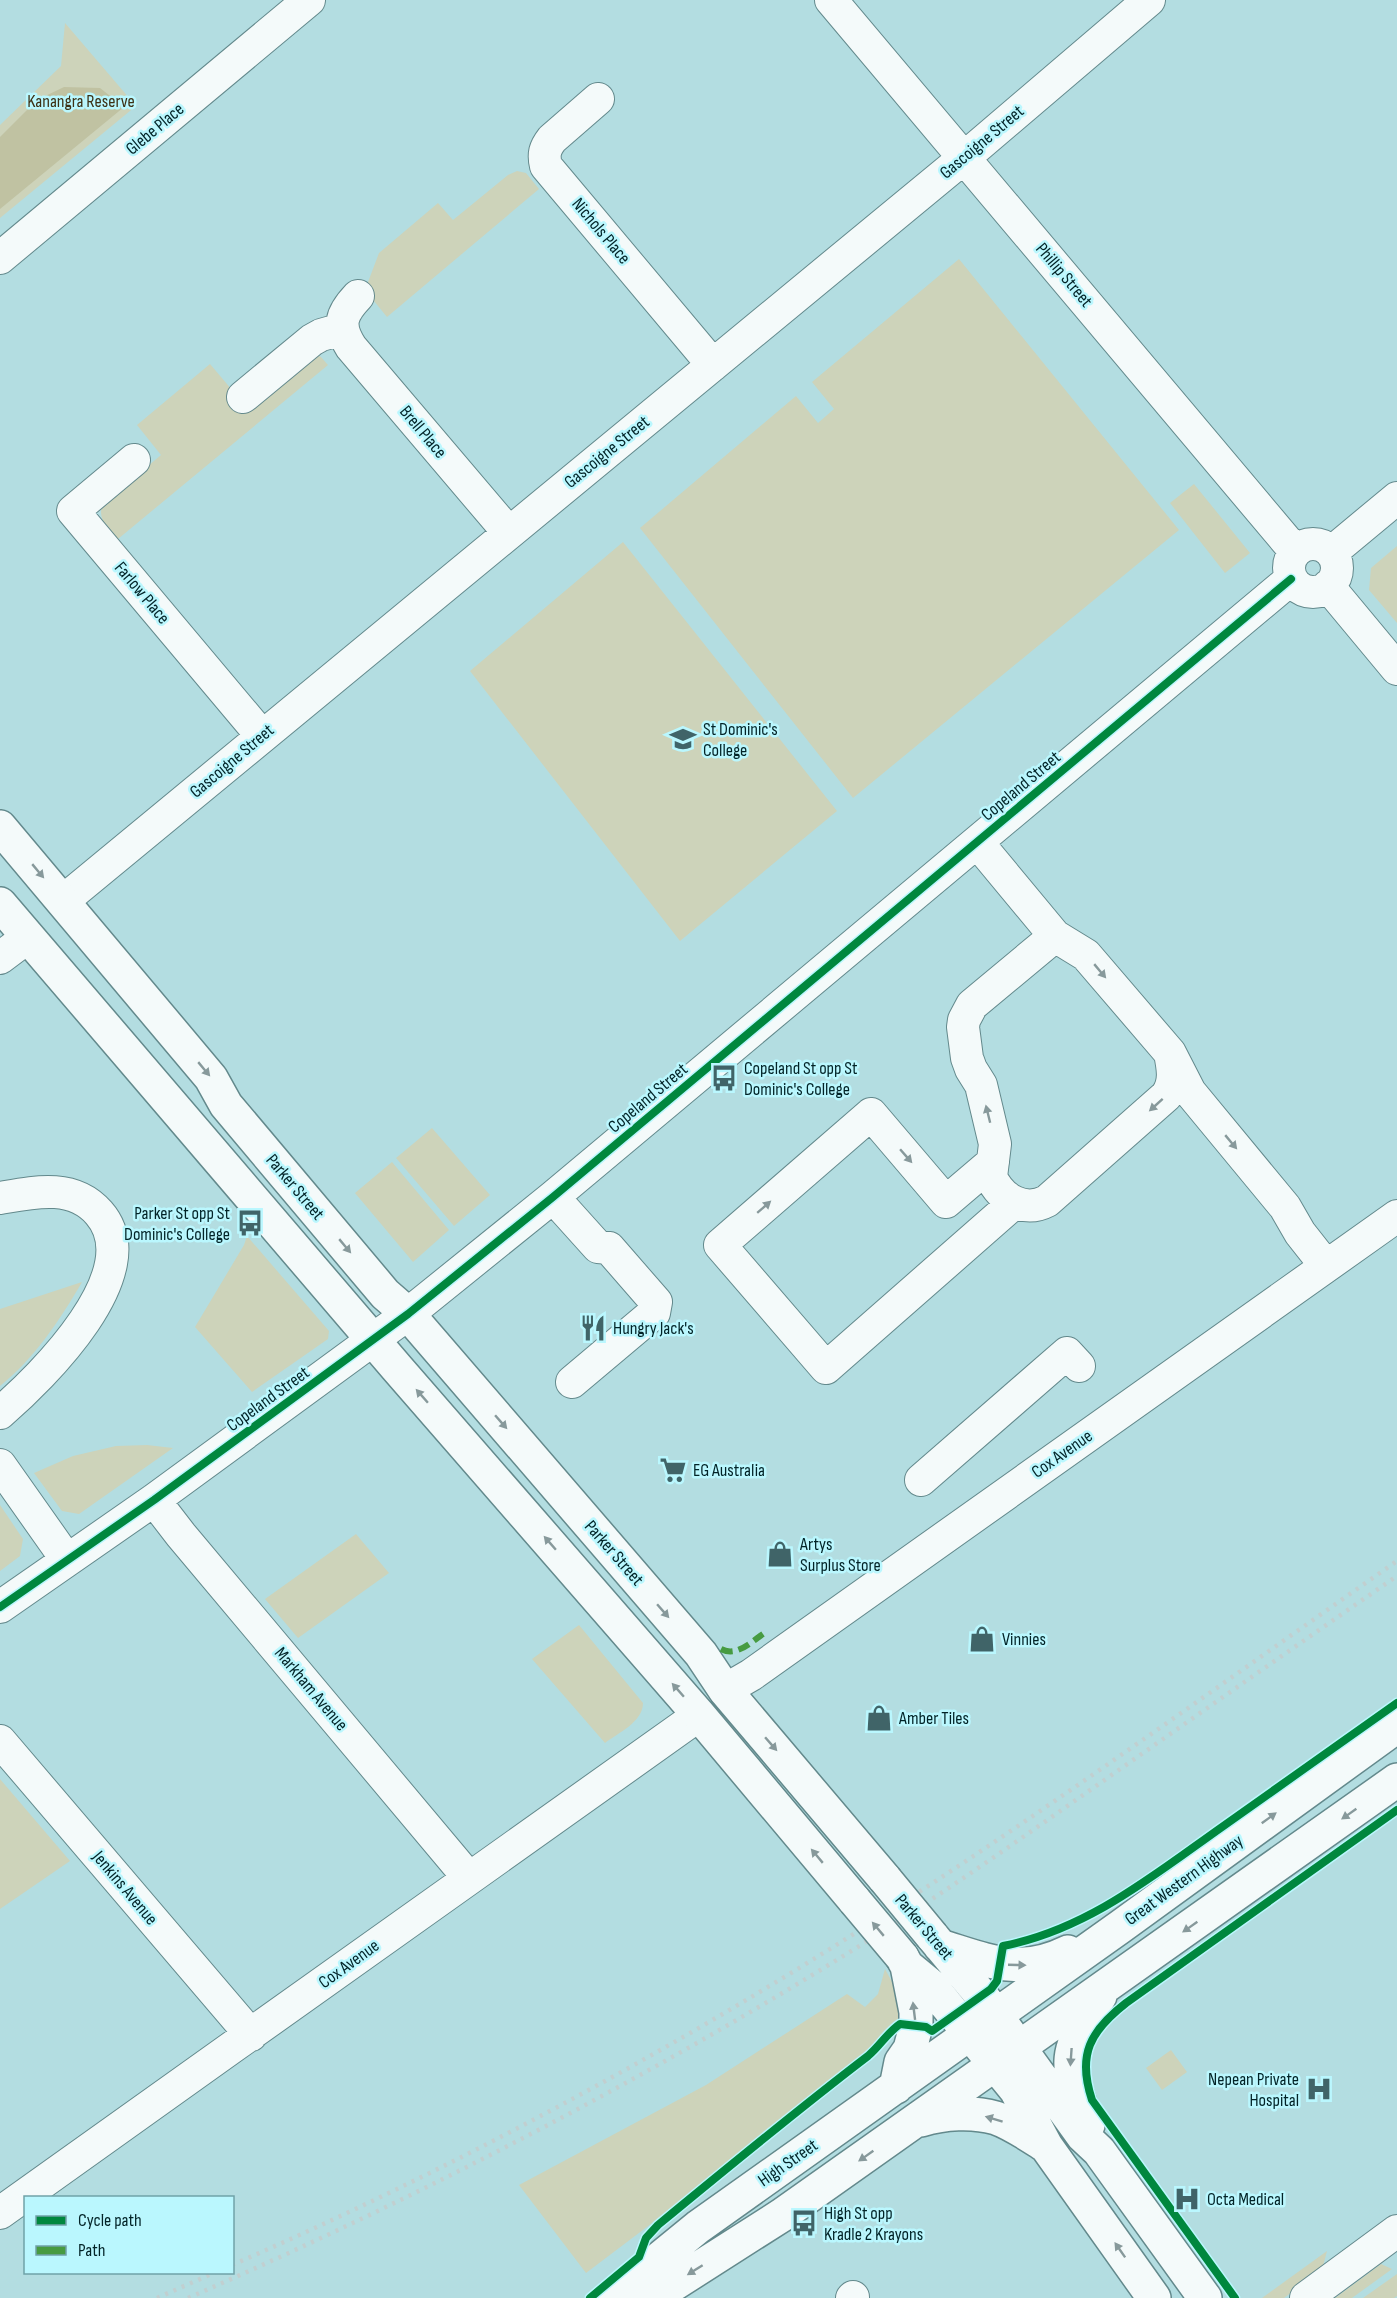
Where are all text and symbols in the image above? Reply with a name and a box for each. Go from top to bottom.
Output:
park label: Kanangra Reserve [27,91,135,112]
street label: Glebe Place [122,99,188,159]
street label: Gascoigne Street [936,100,1029,183]
street label: Nichols Place [567,194,635,268]
street label: Phillip Street [1031,239,1097,312]
street label: Brell Place [395,402,451,462]
street label: Gascoigne Street [560,411,654,493]
street label: Farlow Place [110,558,174,628]
street label: Gascoigne Street [186,719,279,802]
place label: St Dominic's College [703,719,778,761]
school or university icon: St Dominic's College [668,724,698,754]
street label: Copeland Street [977,746,1065,825]
one-way arrow [31,863,44,878]
one-way arrow [1093,963,1106,978]
street label: Copeland Street [604,1058,692,1137]
place label: Copeland St opp St Dominic's College [744,1058,858,1100]
one-way arrow [197,1061,210,1077]
bus stop icon: Copeland St opp St Dominic's College [709,1063,739,1093]
one-way arrow [1149,1098,1164,1111]
one-way arrow [982,1105,992,1123]
one-way arrow [1224,1134,1237,1149]
one-way arrow [899,1148,912,1163]
street label: Parker Street [261,1150,329,1225]
one-way arrow [756,1201,771,1214]
place label: Parker St opp St Dominic's College [124,1203,231,1245]
bus stop icon: Parker St opp St Dominic's College [235,1208,265,1238]
one-way arrow [338,1238,351,1254]
restaurant icon: Hungry Jack's [578,1313,608,1343]
place label: Hungry Jack's [613,1318,694,1339]
street label: Copeland Street [223,1362,314,1436]
one-way arrow [416,1389,429,1404]
one-way arrow [494,1414,507,1429]
street label: Cox Avenue [1028,1425,1096,1483]
supermarket icon: EG Australia [658,1455,688,1485]
place label: EG Australia [693,1460,765,1481]
street label: Parker Street [580,1516,648,1590]
place label: Artys Surplus Store [799,1534,881,1576]
one-way arrow [544,1536,557,1551]
shop icon: Artys Surplus Store [765,1539,795,1569]
one-way arrow [656,1603,669,1618]
shop icon: Vinnies [967,1624,997,1654]
place label: Vinnies [1002,1629,1046,1650]
street label: Markham Avenue [270,1643,352,1735]
one-way arrow [671,1683,685,1698]
shop icon: Amber Tiles [864,1703,894,1733]
place label: Amber Tiles [898,1708,969,1729]
one-way arrow [764,1736,777,1751]
one-way arrow [1342,1808,1358,1820]
one-way arrow [1261,1812,1277,1824]
street label: Great Western Highway [1121,1830,1247,1930]
street label: Jenkins Avenue [87,1846,162,1929]
one-way arrow [811,1849,824,1864]
street label: Parker Street [890,1890,958,1965]
one-way arrow [872,1921,885,1937]
one-way arrow [1183,1921,1199,1933]
street label: Cox Avenue [315,1935,383,1993]
one-way arrow [1008,1960,1027,1970]
one-way arrow [910,2002,919,2021]
one-way arrow [1067,2047,1076,2066]
place label: Nepean Private Hospital [1208,2069,1299,2111]
hospital icon: Nepean Private Hospital [1304,2074,1334,2104]
one-way arrow [985,2114,1003,2123]
street label: High Street [754,2135,822,2191]
one-way arrow [859,2150,875,2162]
hospital icon: Octa Medical [1172,2184,1202,2214]
place label: Octa Medical [1207,2189,1284,2210]
legend [24,2196,234,2274]
place label: High St opp Kradle 2 Krayons [824,2203,923,2245]
bus stop icon: High St opp Kradle 2 Krayons [789,2208,819,2238]
text: Cycle path [78,2210,142,2231]
text: Path [78,2240,106,2261]
one-way arrow [1114,2243,1126,2259]
one-way arrow [687,2265,703,2276]

